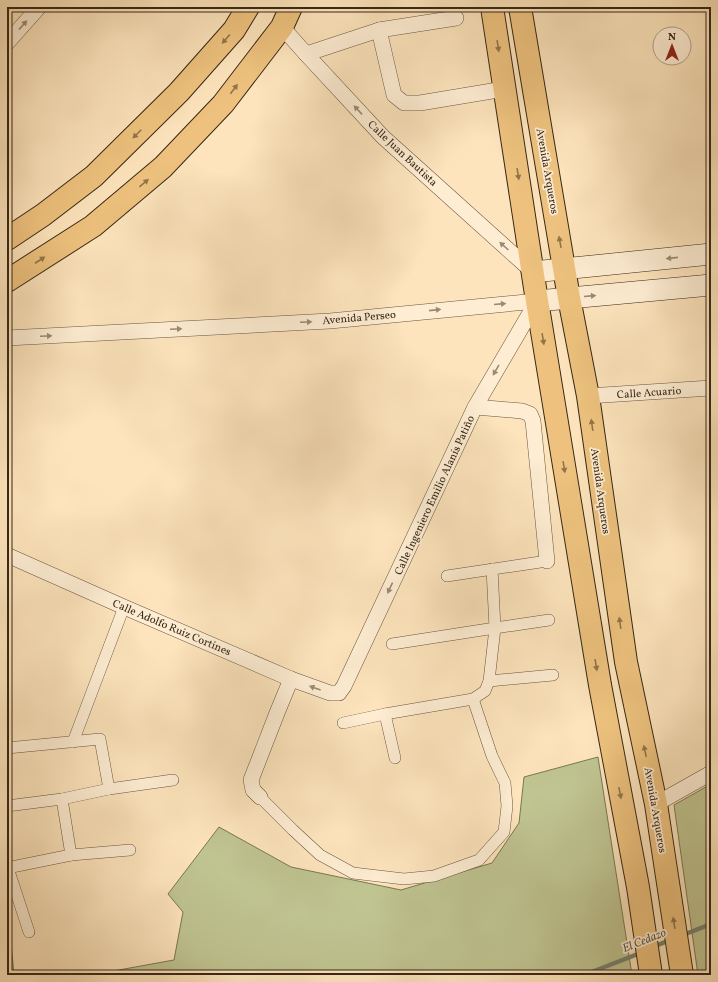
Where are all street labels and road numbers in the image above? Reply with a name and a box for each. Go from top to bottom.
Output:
street label: Calle Juan Bautista [364,118,441,191]
street label: Avenida Arqueros [532,127,561,216]
street label: Avenida Perseo [322,308,397,329]
street label: Calle Acuario [616,384,682,403]
street label: Calle Ingeniero Emilio Alanís Patiño [392,413,479,578]
street label: Avenida Arqueros [586,447,613,535]
street label: Calle Adolfo Ruiz Cortines [110,597,233,660]
street label: Avenida Arqueros [640,766,669,855]

